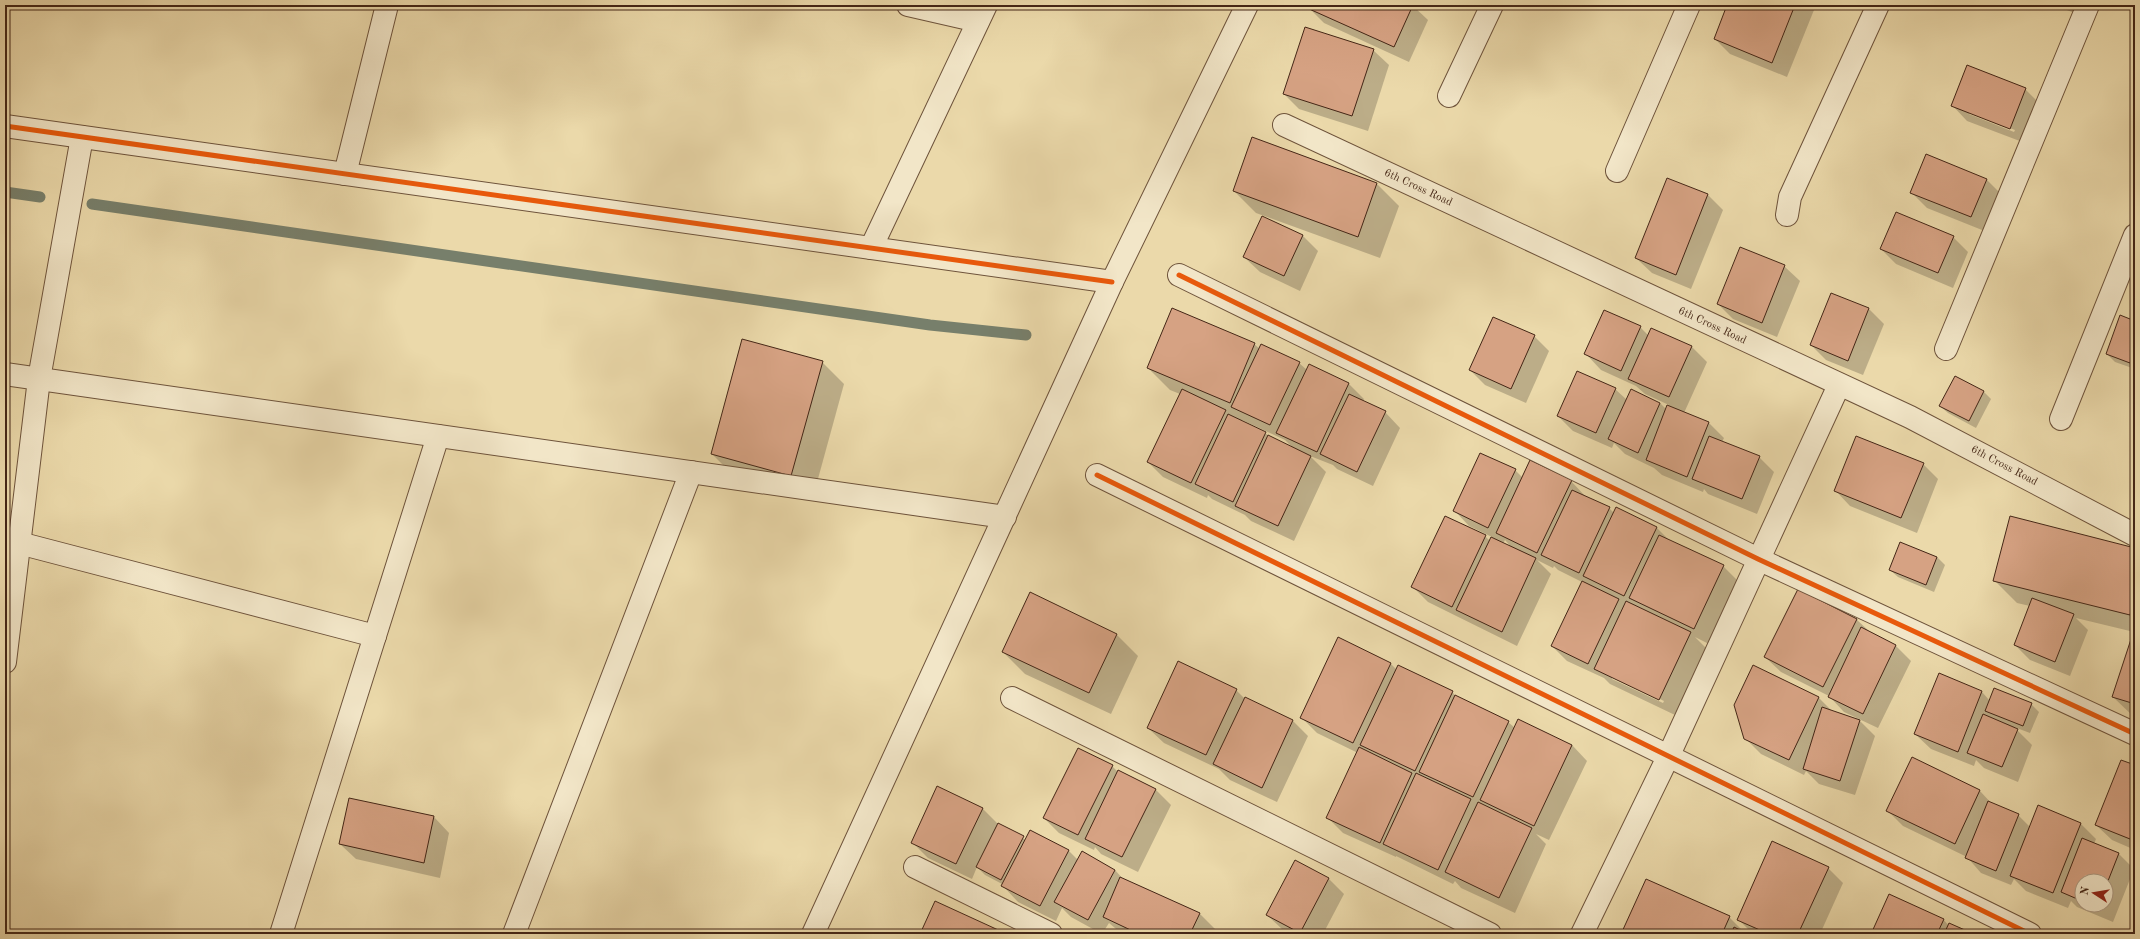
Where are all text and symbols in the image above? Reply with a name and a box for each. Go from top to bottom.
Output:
street label: 6th Cross Road [1382,167,1454,209]
street label: 6th Cross Road [1676,305,1748,347]
street label: 6th Cross Road [1969,444,2039,488]
north arrow [2074,873,2114,913]
text: N [2079,885,2092,896]

